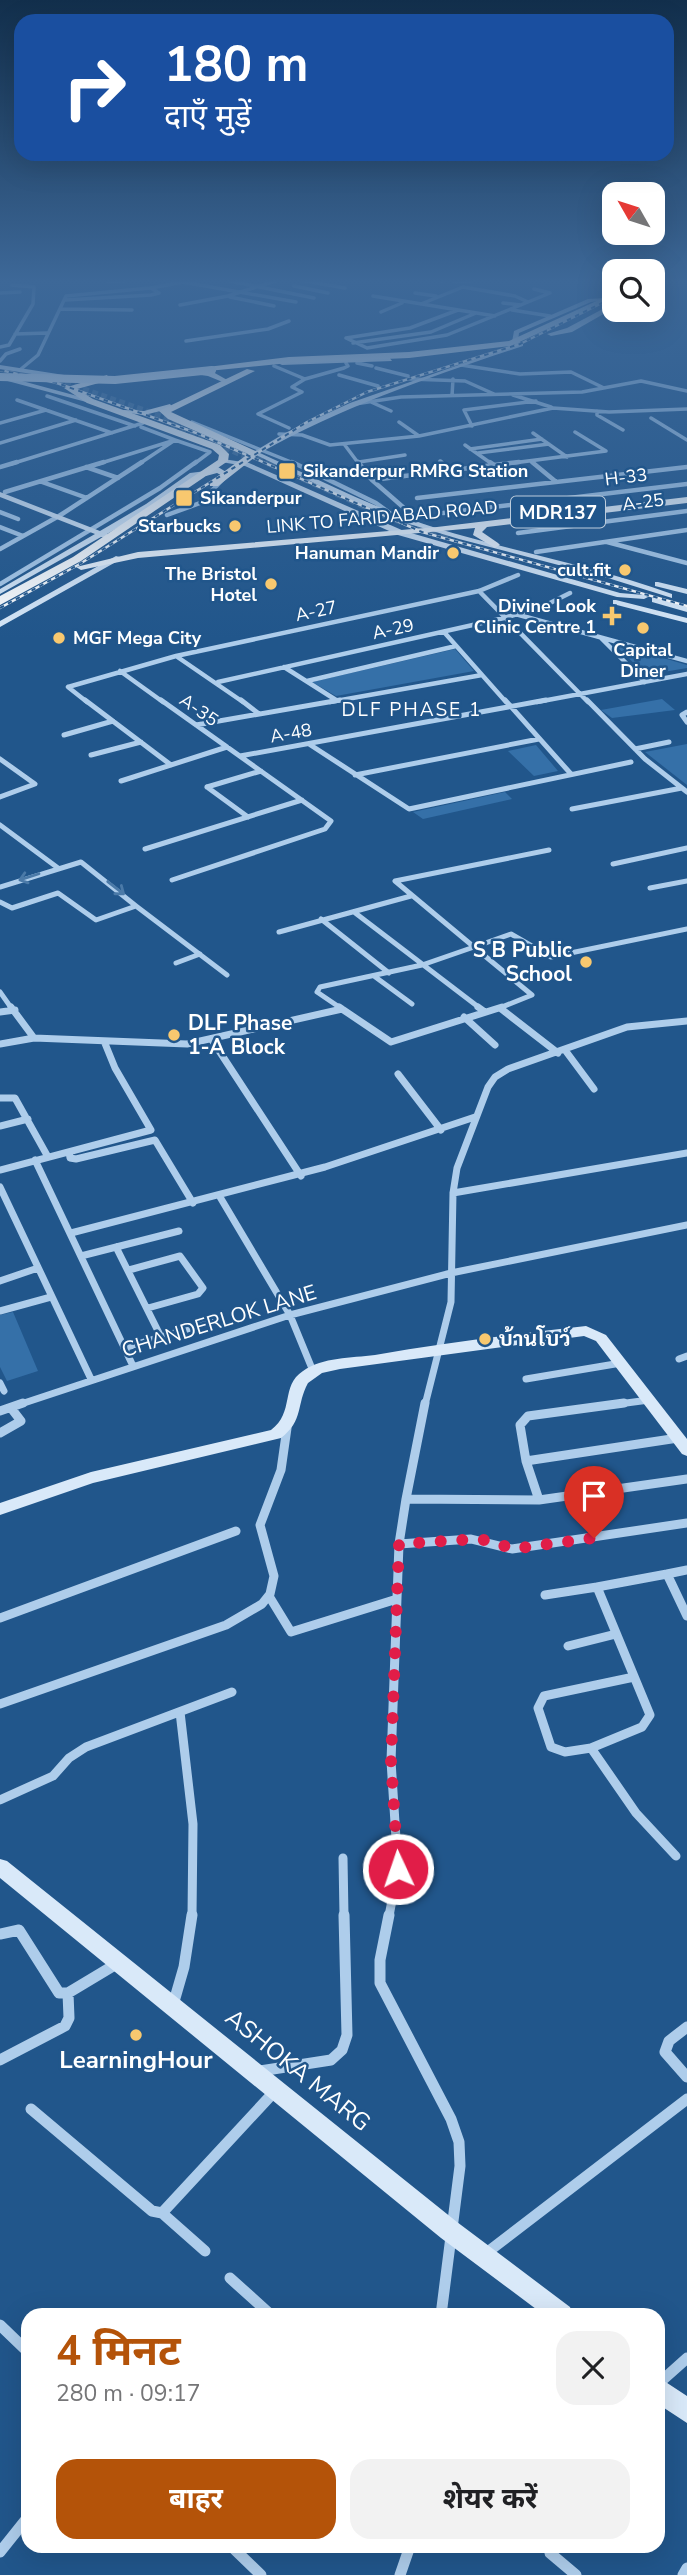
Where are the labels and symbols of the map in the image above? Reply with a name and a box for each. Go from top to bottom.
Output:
north arrow [602,182,665,245]
place label: Sikanderpur RMRG Station [303,459,528,483]
marker: Sikanderpur RMRG Station [277,461,297,481]
street label: H-33 [603,462,649,492]
place label: Sikanderpur [200,486,302,510]
marker: Sikanderpur [174,488,194,508]
street label: A-25 [621,488,665,516]
street label: LINK TO FARIDABAD ROAD [265,495,499,539]
road number: MDR137 [511,496,605,527]
place label: Starbucks [138,514,221,538]
marker: Starbucks [227,518,243,534]
place label: Hanuman Mandir [295,541,439,565]
marker: Hanuman Mandir [445,545,461,561]
place label: cult.fit [557,558,611,582]
place label: The Bristol Hotel [165,562,257,607]
marker: cult.fit [617,562,633,578]
marker: The Bristol Hotel [263,576,279,592]
place label: Divine Look Clinic Centre 1 [474,594,596,639]
street label: A-27 [293,595,339,627]
marker: Divine Look Clinic Centre 1 [602,606,622,626]
street label: A-29 [370,613,416,645]
marker: Capital Diner [635,620,651,636]
place label: MGF Mega City [73,626,202,650]
marker: MGF Mega City [51,630,67,646]
place label: Capital Diner [613,638,673,683]
street label: A-35 [175,688,223,732]
district label: DLF PHASE 1 [342,697,482,723]
street label: A-48 [268,718,314,748]
one-way arrow [18,872,40,884]
one-way arrow [106,881,124,896]
place label: S B Public School [473,936,572,988]
marker: S B Public School [578,954,594,970]
place label: DLF Phase 1-A Block [188,1009,292,1061]
marker: DLF Phase 1-A Block [166,1027,182,1043]
street label: CHANDERLOK LANE [118,1278,320,1364]
place label: บ้านโบว์ [499,1325,571,1353]
marker: บ้านโบว์ [477,1331,493,1347]
pin [564,1466,624,1538]
position arrow [361,1832,435,1906]
street label: ASHOKA MARG [219,2002,377,2138]
marker: LearningHour [128,2027,144,2043]
place label: LearningHour [59,2044,213,2076]

